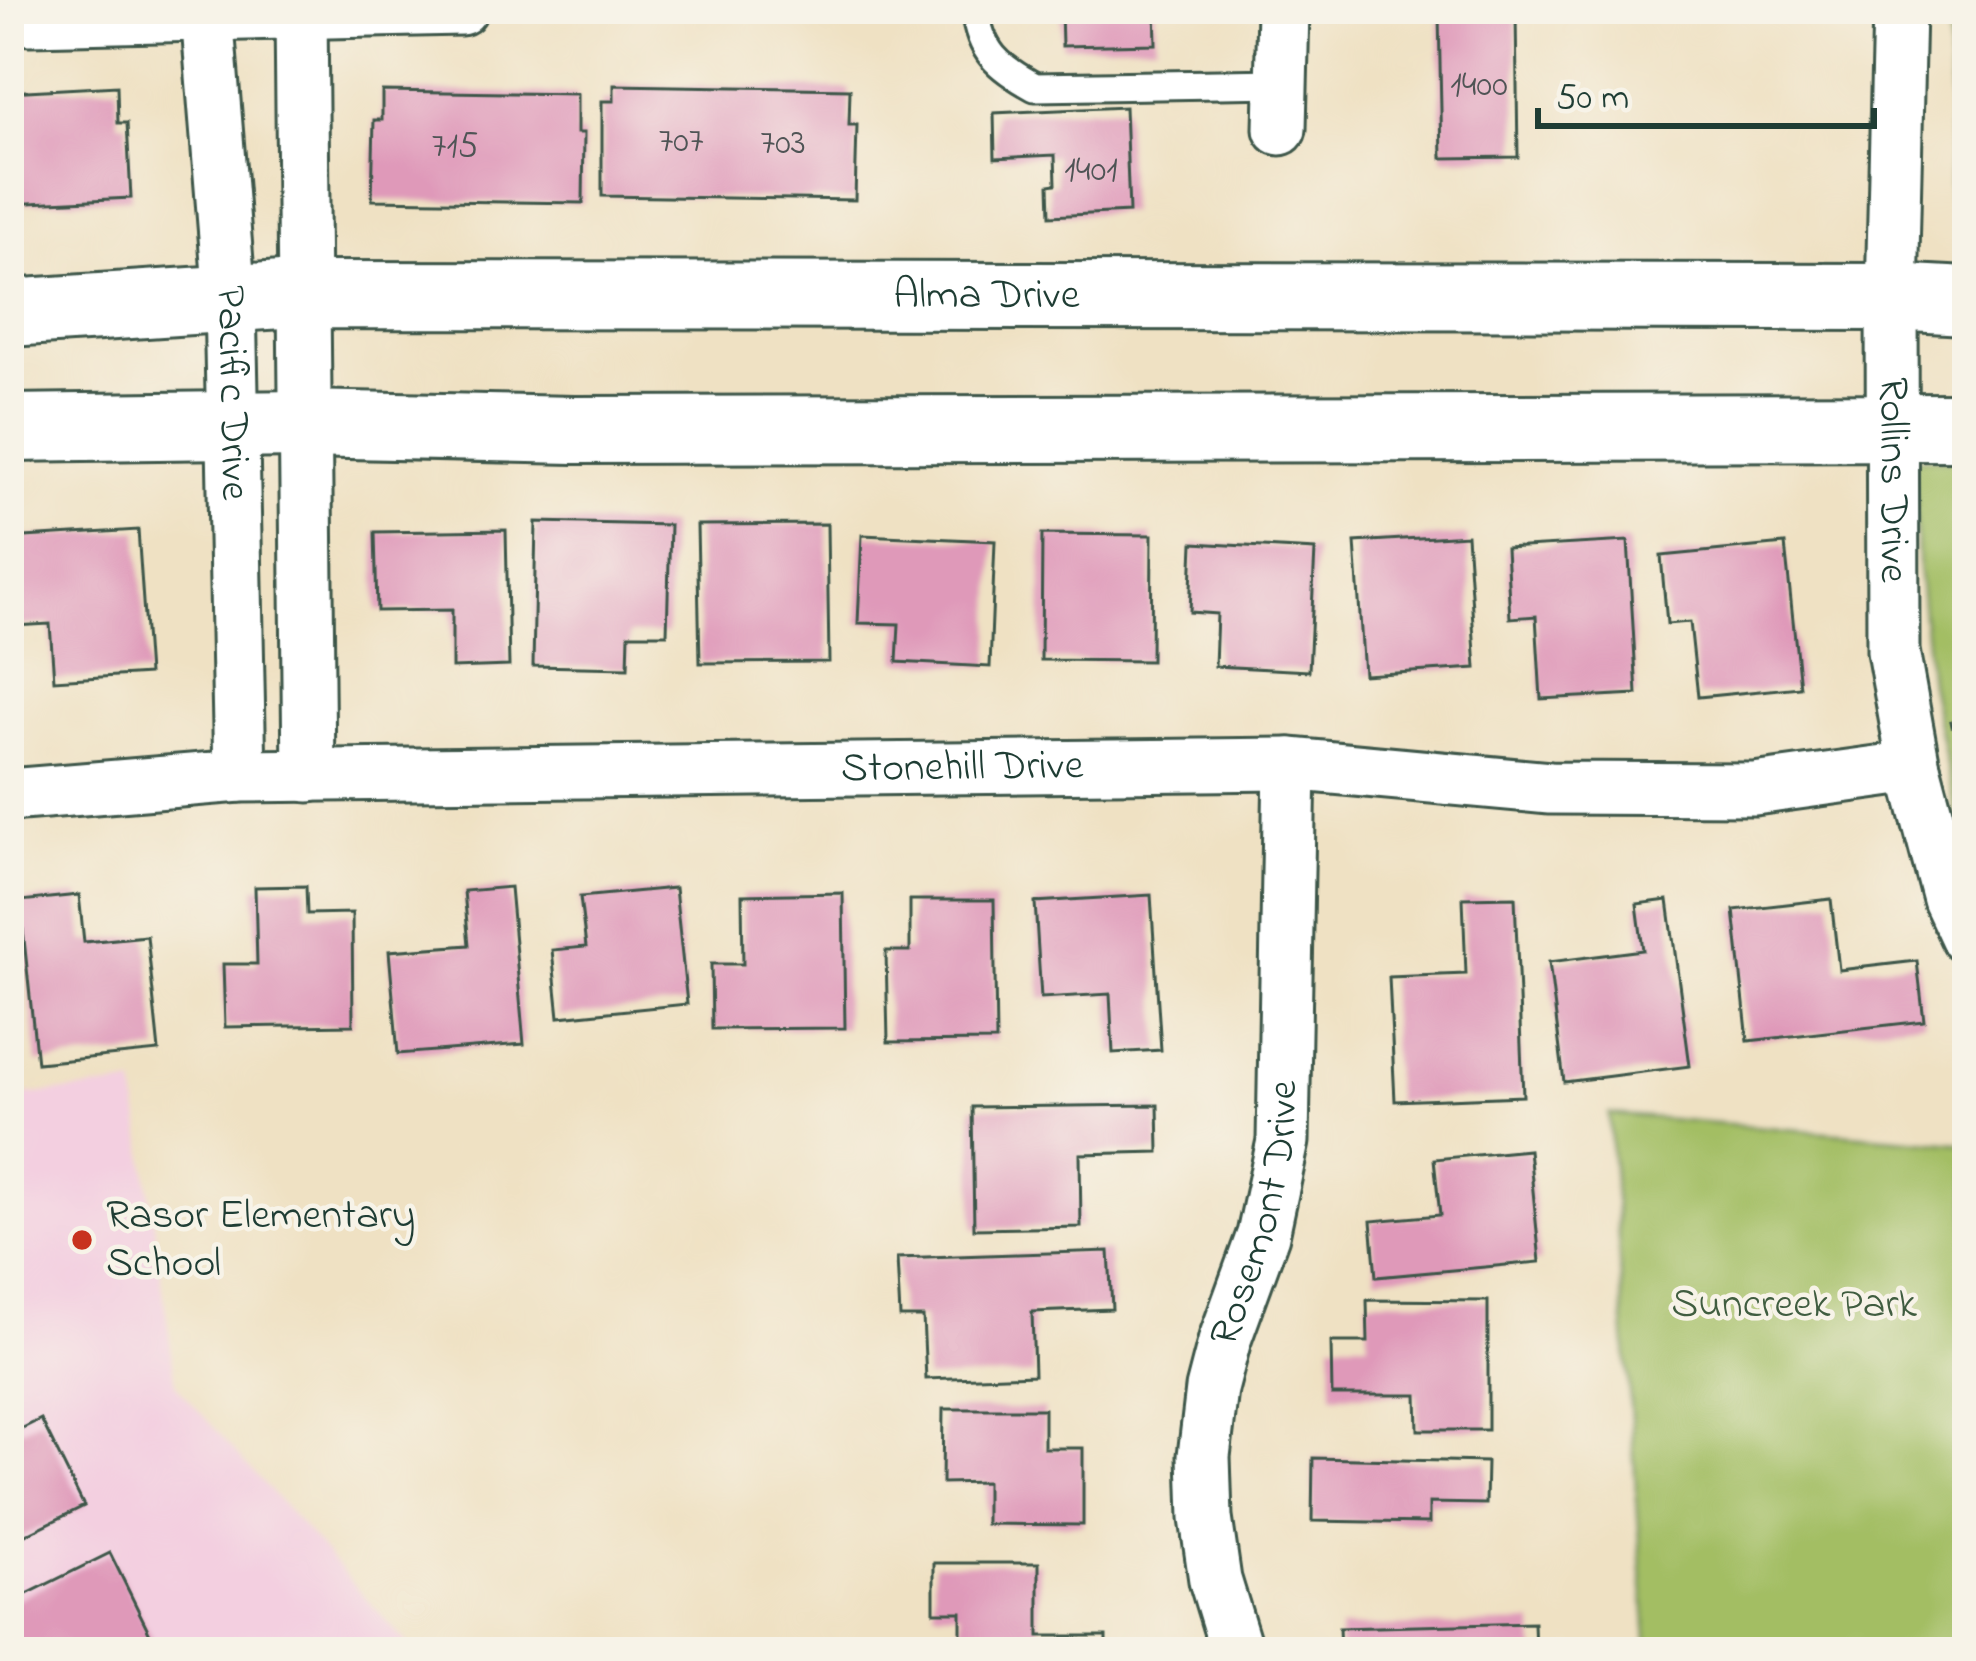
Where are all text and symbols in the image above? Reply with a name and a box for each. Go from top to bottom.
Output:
scale bar [1538,54,1874,128]
house number: 1400 [1450,60,1508,113]
text: 50 m [1556,73,1629,126]
house number: 707 [658,116,704,169]
house number: 703 [760,118,806,171]
house number: 715 [432,121,478,174]
house number: 1401 [1064,145,1118,198]
street label: Alma Drive [893,265,1080,326]
street label: Pacific Drive [199,283,265,501]
street label: Rollins Drive [1862,377,1923,583]
street label: Stonehill Drive [841,736,1084,800]
street label: Rosemont Drive [1194,1080,1315,1355]
place label: Rasor Elementary School [106,1186,415,1295]
marker: Rasor Elementary School [69,1227,95,1253]
park label: Suncreek Park [1671,1275,1917,1336]

